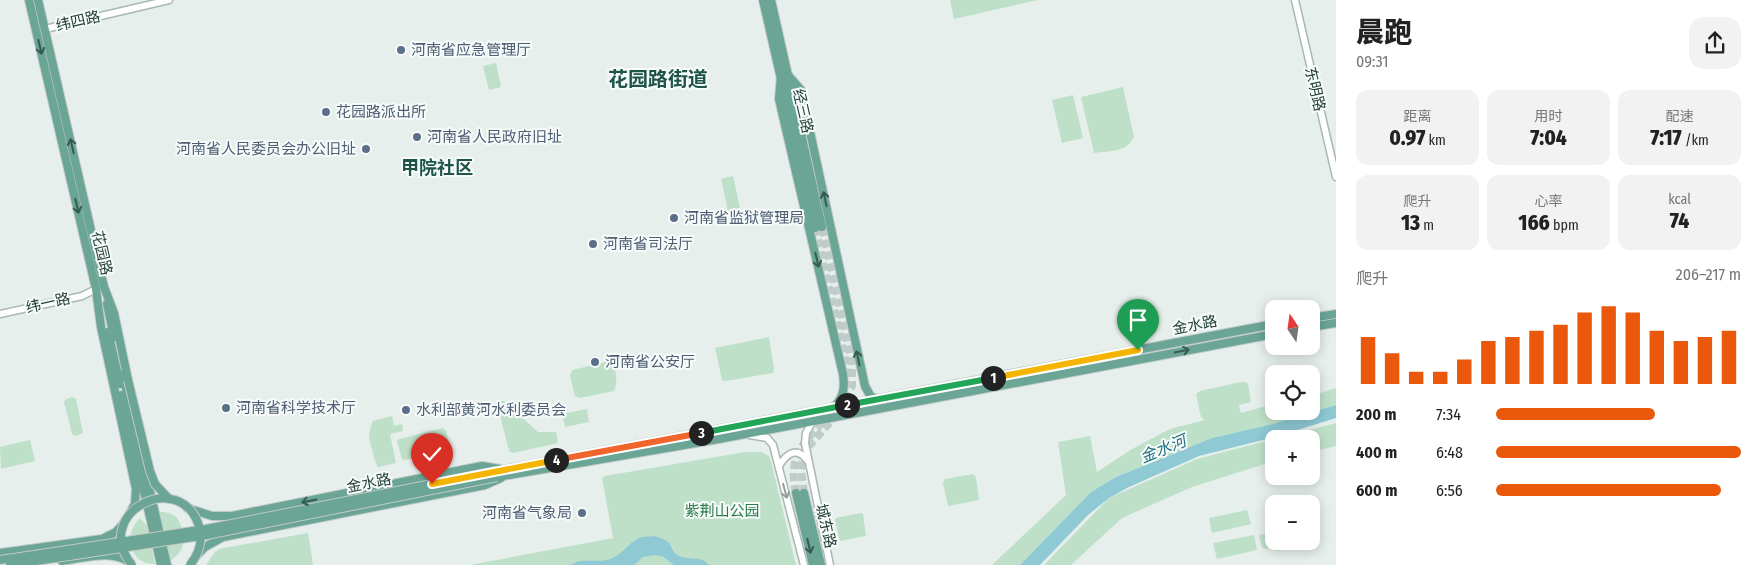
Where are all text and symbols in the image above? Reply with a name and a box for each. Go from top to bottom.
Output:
street label: 纬四路 [54,7,102,35]
text: 晨跑 [1356,16,1412,49]
button: share [1689,17,1741,69]
one-way arrow [36,39,45,55]
place label: 河南省应急管理厅 [411,41,531,59]
marker: 河南省应急管理厅 [395,44,407,56]
text: 09:31 [1356,52,1389,71]
street label: 东明路 [1301,65,1329,113]
district label: 花园路街道 [608,67,708,91]
street label: 经三路 [789,87,817,135]
place label: 花园路派出所 [336,103,426,121]
marker: 花园路派出所 [320,106,332,118]
text: 距离 [1404,108,1432,125]
text: 用时 [1535,108,1563,125]
text: 配速 [1666,108,1694,125]
text: 0.97 [1389,125,1425,151]
text: 7:04 [1530,125,1567,151]
text: 7:17 [1650,125,1682,151]
place label: 河南省人民政府旧址 [427,128,562,146]
marker: 河南省人民政府旧址 [411,131,423,143]
text: km [1425,132,1446,149]
text: /km [1682,132,1709,149]
one-way arrow [67,138,76,154]
place label: 河南省人民委员会办公旧址 [176,140,356,158]
marker: 河南省人民委员会办公旧址 [360,143,372,155]
district label: 甲院社区 [401,157,473,179]
text: kcal [1668,191,1691,208]
one-way arrow [819,192,829,208]
text: 爬升 [1404,193,1432,210]
text: 心率 [1535,193,1563,210]
one-way arrow [73,197,82,213]
text: 74 [1670,208,1689,234]
place label: 河南省监狱管理局 [684,209,804,227]
text: 13 [1401,210,1420,236]
text: 166 [1518,210,1550,236]
marker: 河南省监狱管理局 [668,212,680,224]
text: m [1420,217,1434,234]
text: bpm [1550,217,1579,234]
street label: 花园路 [88,229,116,277]
place label: 河南省司法厅 [603,235,693,253]
marker: 河南省司法厅 [587,238,599,250]
one-way arrow [812,252,822,268]
text: 206–217 m [1676,265,1741,284]
text: 爬升 [1356,269,1388,288]
street label: 纬一路 [24,289,72,317]
pin [1117,299,1159,350]
north arrow [1265,300,1320,355]
map controls [1265,300,1320,550]
icon: arrive [1124,306,1152,334]
street label: 金水路 [1171,312,1219,338]
one-way arrow [1174,346,1190,355]
one-way arrow [853,351,862,367]
place label: 河南省公安厅 [605,353,695,371]
marker: 河南省公安厅 [589,356,601,368]
button: locate [1265,365,1320,420]
pin: 1 [980,366,1006,390]
text: 1 [991,370,996,387]
pin: 2 [834,392,860,418]
text: 2 [844,397,851,414]
place label: 河南省科学技术厅 [236,399,356,417]
place label: 水利部黄河水利委员会 [416,401,566,419]
marker: 河南省科学技术厅 [220,402,232,414]
marker: 水利部黄河水利委员会 [400,404,412,416]
text: 200 m [1356,405,1396,424]
text: 7:34 [1436,405,1461,424]
pin: 3 [688,420,714,446]
text: 3 [698,425,705,442]
water label: 金水河 [1137,430,1192,467]
button: + [1265,430,1320,485]
pin [411,433,453,484]
icon: check [418,440,446,468]
text: 400 m [1356,443,1397,462]
text: 6:48 [1436,443,1463,462]
pin: 4 [544,448,568,472]
text: 4 [553,452,560,469]
street label: 金水路 [345,470,393,496]
text: 600 m [1356,481,1397,500]
text: 6:56 [1436,481,1463,500]
one-way arrow [781,482,790,498]
button: − [1265,495,1320,550]
one-way arrow [302,497,318,506]
park label: 紫荆山公园 [684,502,760,520]
street label: 城东路 [812,502,840,550]
place label: 河南省气象局 [482,504,572,522]
marker: 河南省气象局 [576,507,588,519]
one-way arrow [805,538,814,554]

